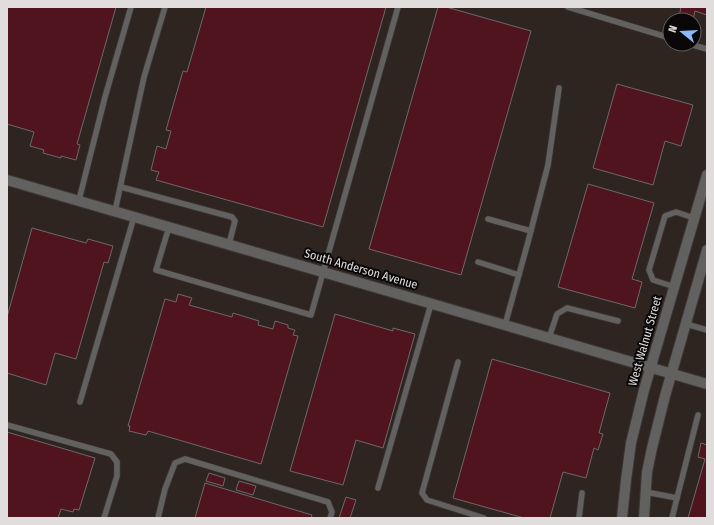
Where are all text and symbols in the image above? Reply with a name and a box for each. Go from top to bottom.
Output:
north arrow [662,12,702,52]
text: N [666,24,680,34]
street label: South Anderson Avenue [303,246,419,292]
street label: West Walnut Street [625,294,665,388]

